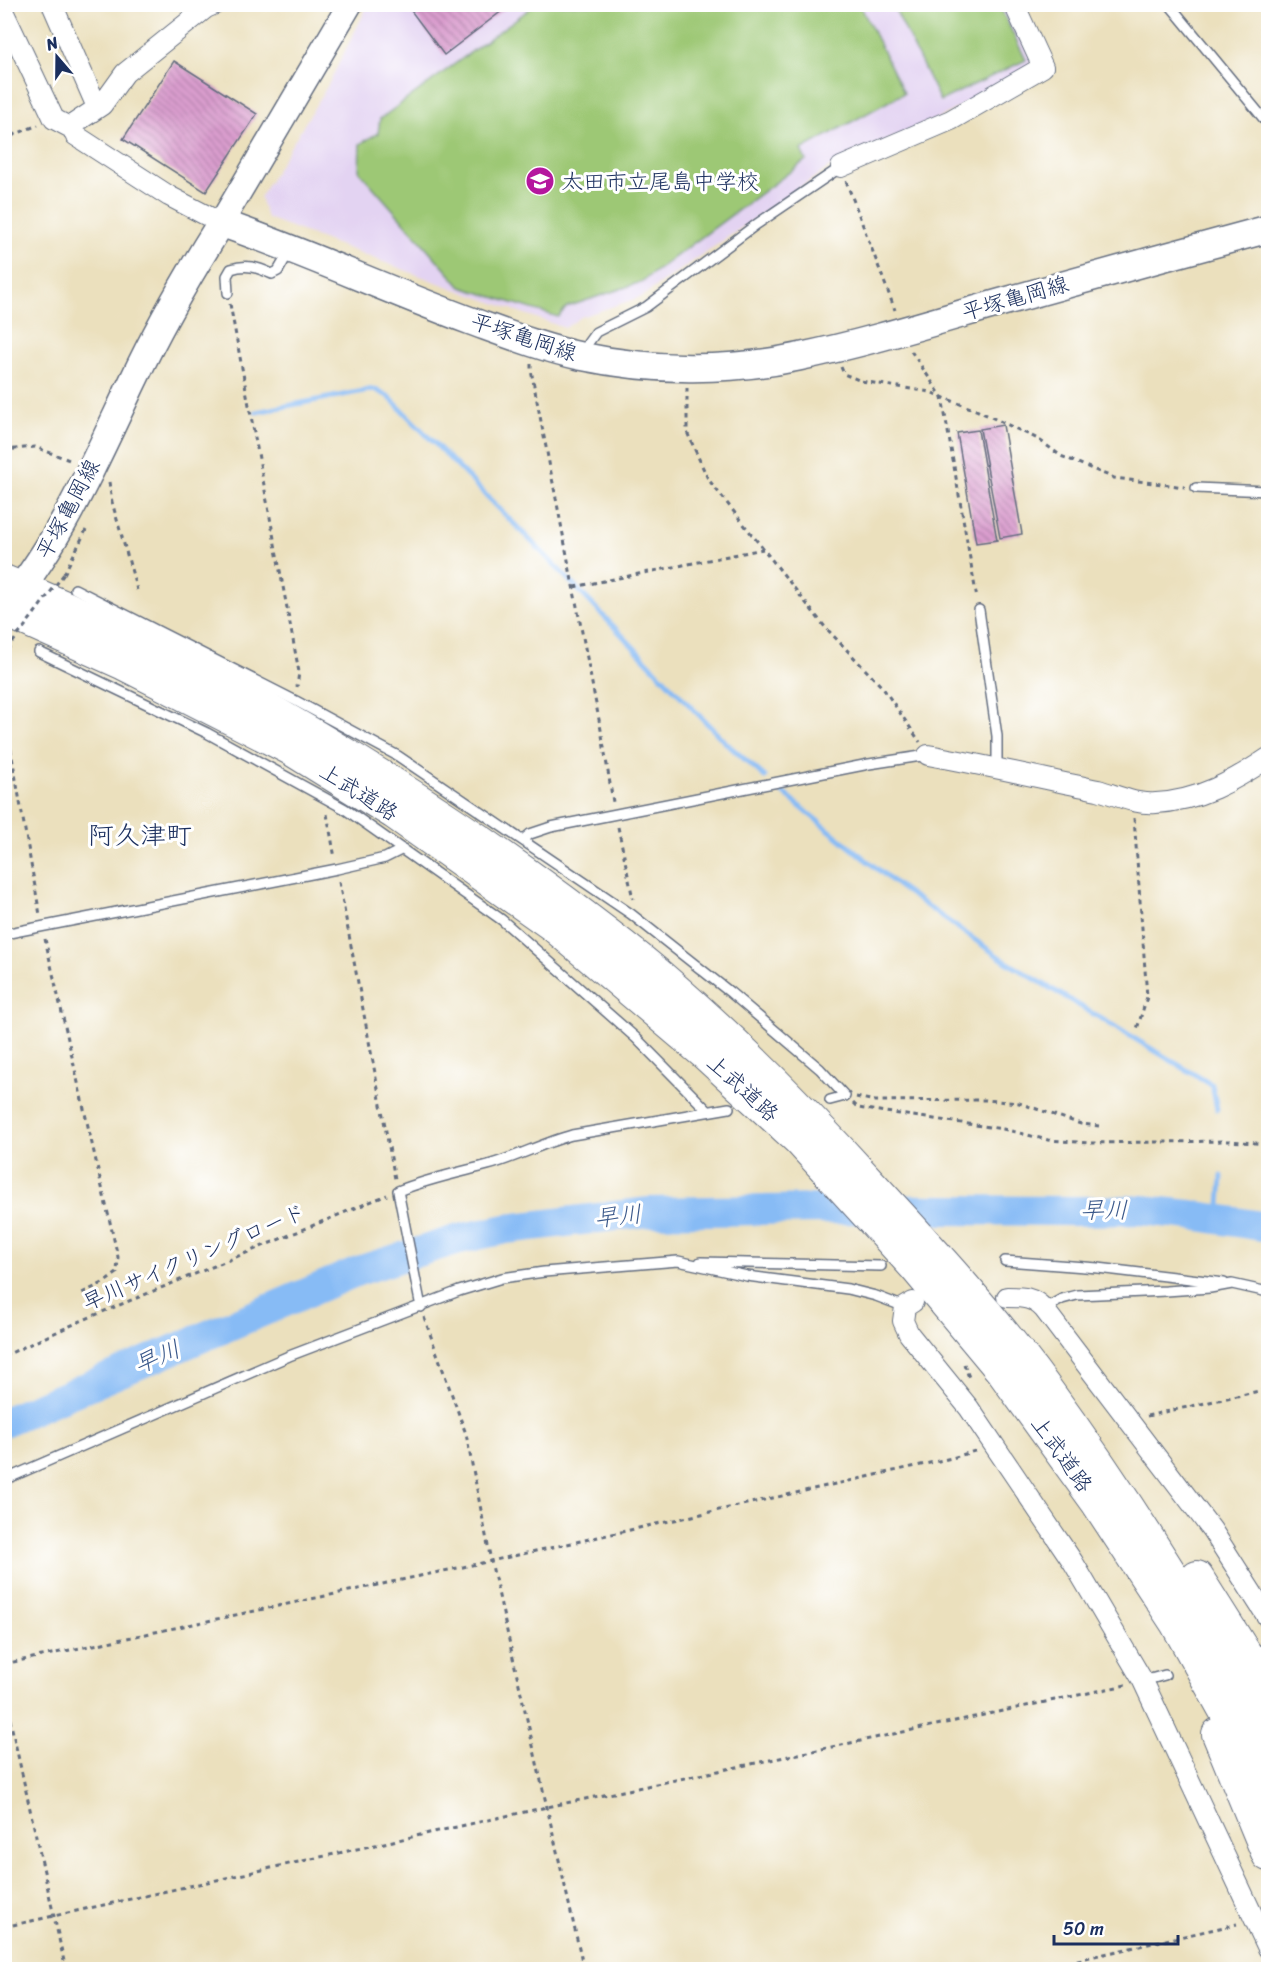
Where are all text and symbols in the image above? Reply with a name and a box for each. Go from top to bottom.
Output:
north arrow [27,27,87,87]
text: N [41,28,63,59]
place label: 太田市立尾島中学校 [561,162,759,201]
school or university icon: 太田市立尾島中学校 [524,165,556,197]
street label: 平塚亀岡線 [957,264,1073,332]
street label: 平塚亀岡線 [466,301,582,373]
street label: 平塚亀岡線 [25,451,111,567]
street label: 上武道路 [311,752,407,832]
district label: 阿久津町 [88,812,192,858]
street label: 上武道路 [697,1044,789,1132]
water label: 早川 [1080,1189,1128,1231]
street label: 早川サイクリングロード [76,1192,312,1322]
water label: 早川 [592,1193,644,1239]
water label: 早川 [127,1328,187,1386]
street label: 上武道路 [1020,1407,1104,1501]
scale bar [1054,1908,1178,1946]
text: 50 m [1063,1913,1104,1945]

